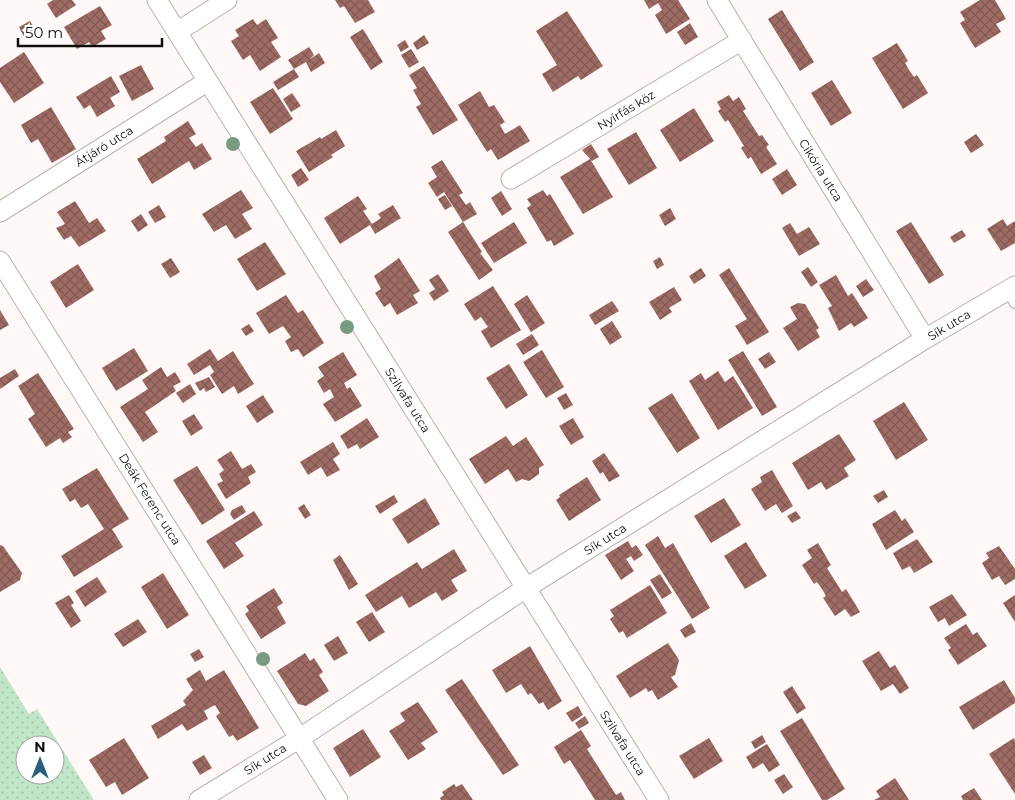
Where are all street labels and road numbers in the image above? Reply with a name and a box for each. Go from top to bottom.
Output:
street label: Nyírfás köz [594,87,658,133]
street label: Átjáró utca [72,122,136,170]
street label: Cikória utca [796,136,846,204]
street label: Sík utca [925,306,973,344]
street label: Szilvafa utca [382,365,434,435]
street label: Deák Ferenc utca [116,450,184,548]
street label: Sík utca [581,520,629,558]
street label: Szilvafa utca [597,708,649,778]
street label: Sík utca [241,740,289,778]

